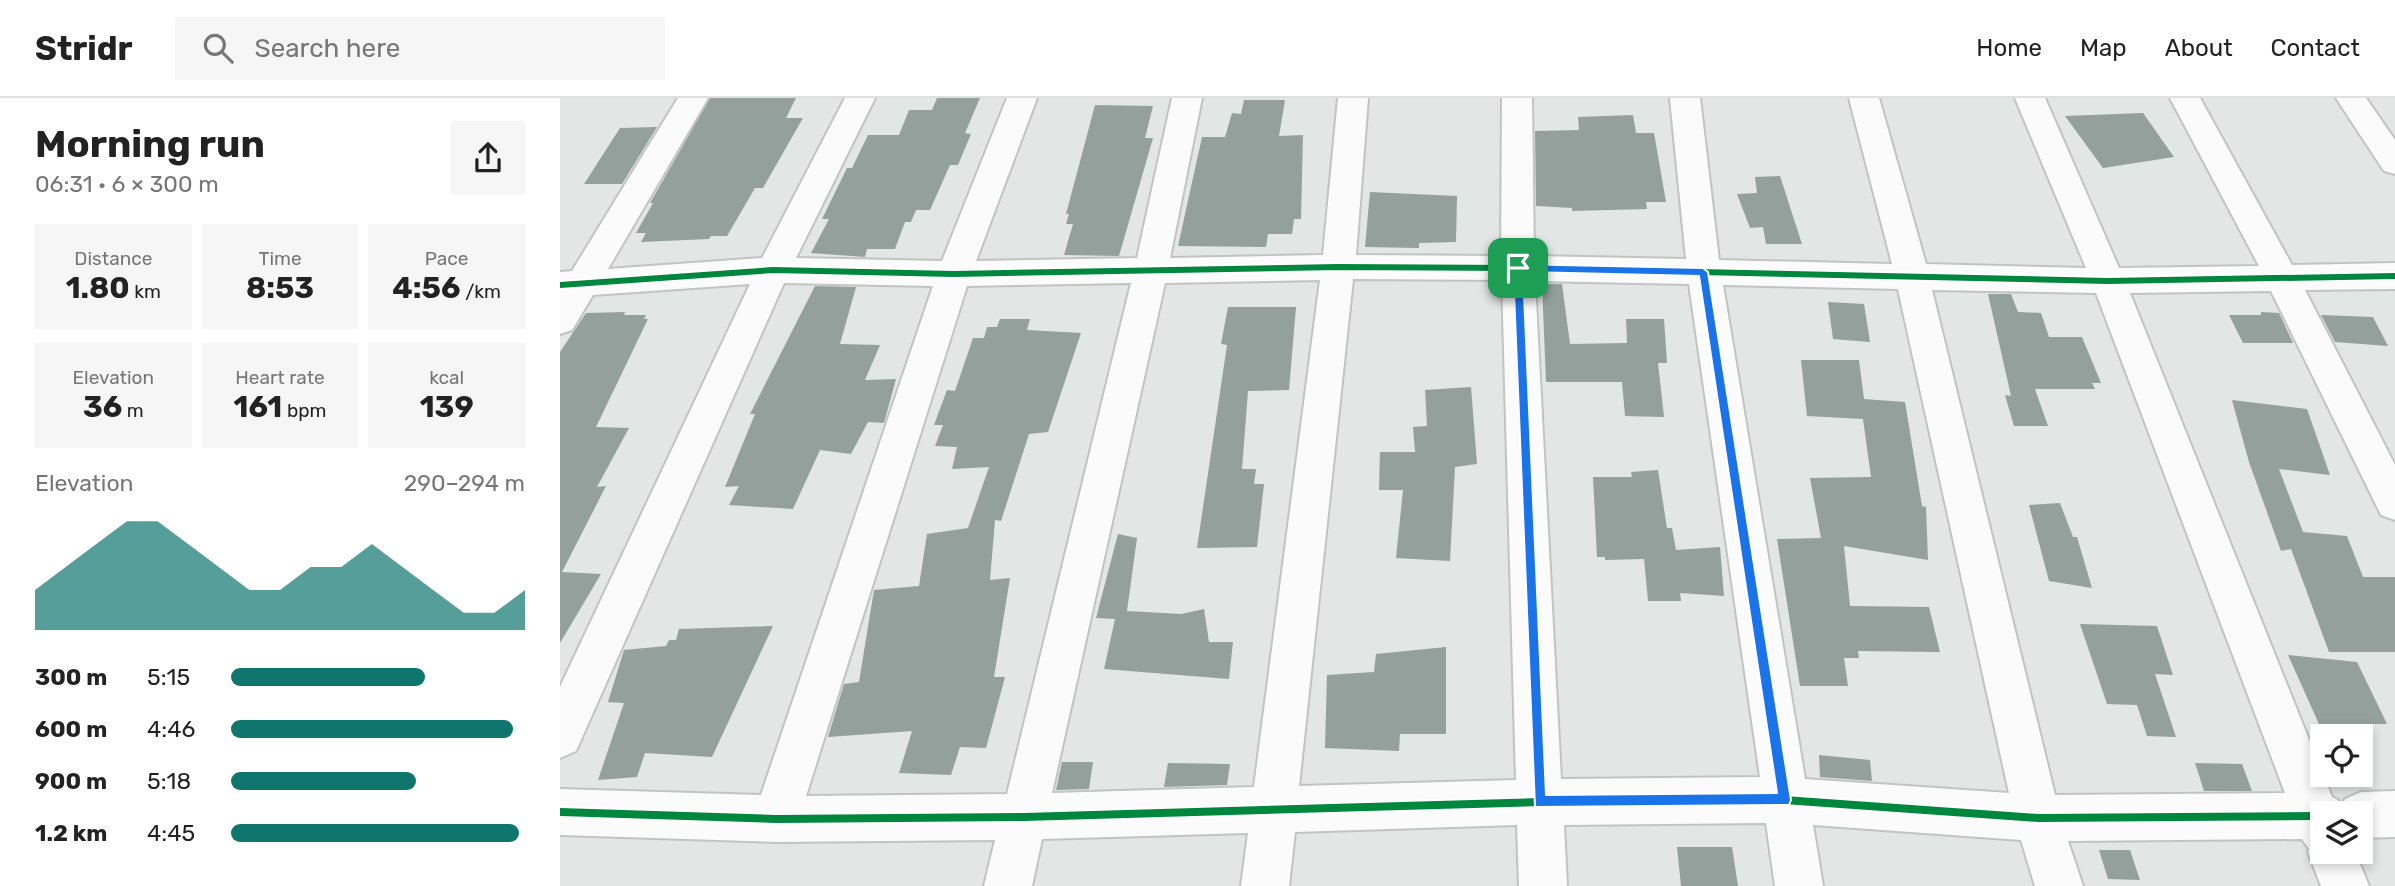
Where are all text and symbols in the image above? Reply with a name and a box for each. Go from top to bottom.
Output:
search box [175,17,665,80]
text: Stridr [35,29,133,68]
icon: search [199,29,237,67]
text: Search here [255,33,400,64]
text: Home [1976,34,2042,62]
text: Map [2080,34,2127,62]
text: About [2165,34,2233,62]
text: Contact [2271,34,2360,62]
text: Morning run [35,121,265,167]
button: share [451,121,525,195]
text: 06:31 · 6 × 300 m [35,170,219,198]
pin [1488,238,1548,298]
text: Distance [74,247,152,270]
text: Time [258,247,302,270]
text: Pace [425,247,468,270]
icon: arrive [1499,249,1537,287]
text: 1.80 [66,270,130,306]
text: 8:53 [246,270,314,306]
text: 4:56 [392,270,460,306]
text: km [130,280,161,303]
text: /km [460,280,501,303]
text: Elevation [73,366,154,389]
text: Heart rate [235,366,325,389]
text: kcal [429,366,464,389]
text: 36 [83,389,122,425]
text: 161 [234,389,282,425]
text: 139 [420,389,474,425]
text: m [122,399,144,422]
text: bpm [282,399,326,422]
text: Elevation [35,469,134,497]
text: 290–294 m [404,469,525,497]
text: 300 m [35,663,107,691]
text: 5:15 [147,663,190,691]
text: 600 m [35,715,107,743]
text: 4:46 [147,715,195,743]
map controls [2310,724,2373,864]
button: locate [2310,724,2373,787]
text: 900 m [35,767,107,795]
text: 5:18 [147,767,191,795]
button: layers [2310,801,2373,864]
text: 1.2 km [35,819,107,847]
text: 4:45 [147,819,195,847]

